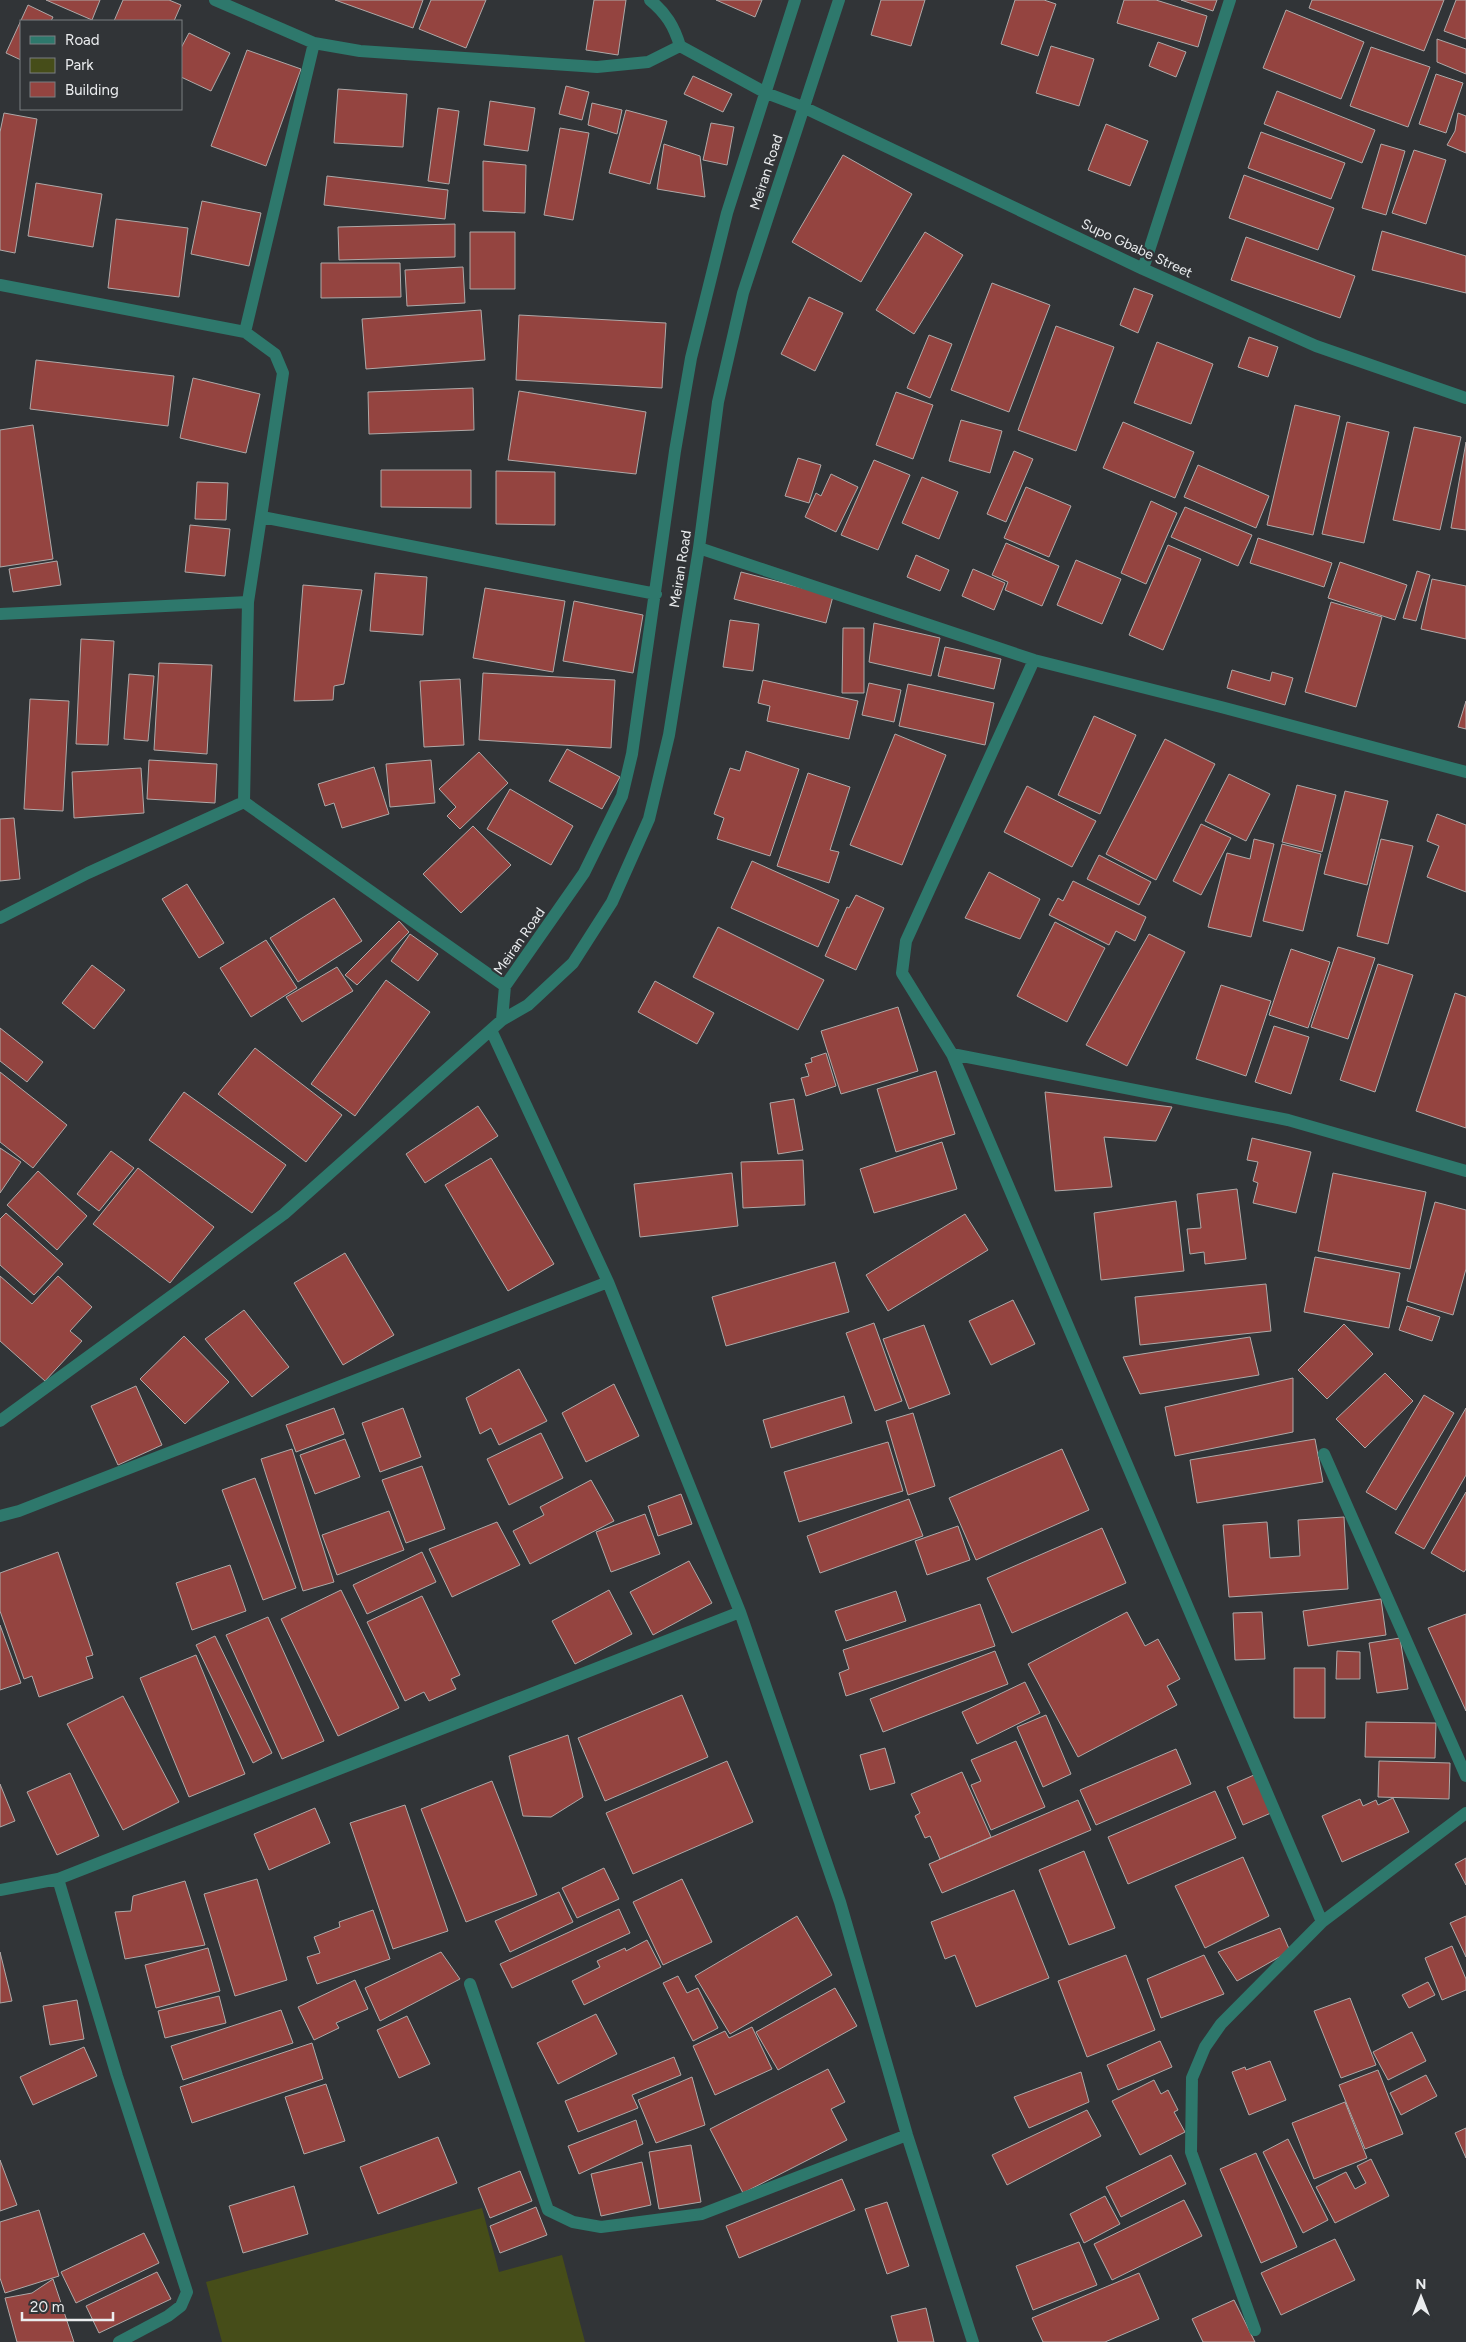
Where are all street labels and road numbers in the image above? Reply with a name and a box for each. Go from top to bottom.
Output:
street label: Meiran Road [746,132,787,212]
street label: Supo Gbabe Street [1078,215,1195,282]
street label: Meiran Road [666,529,695,609]
street label: Meiran Road [490,904,549,978]

